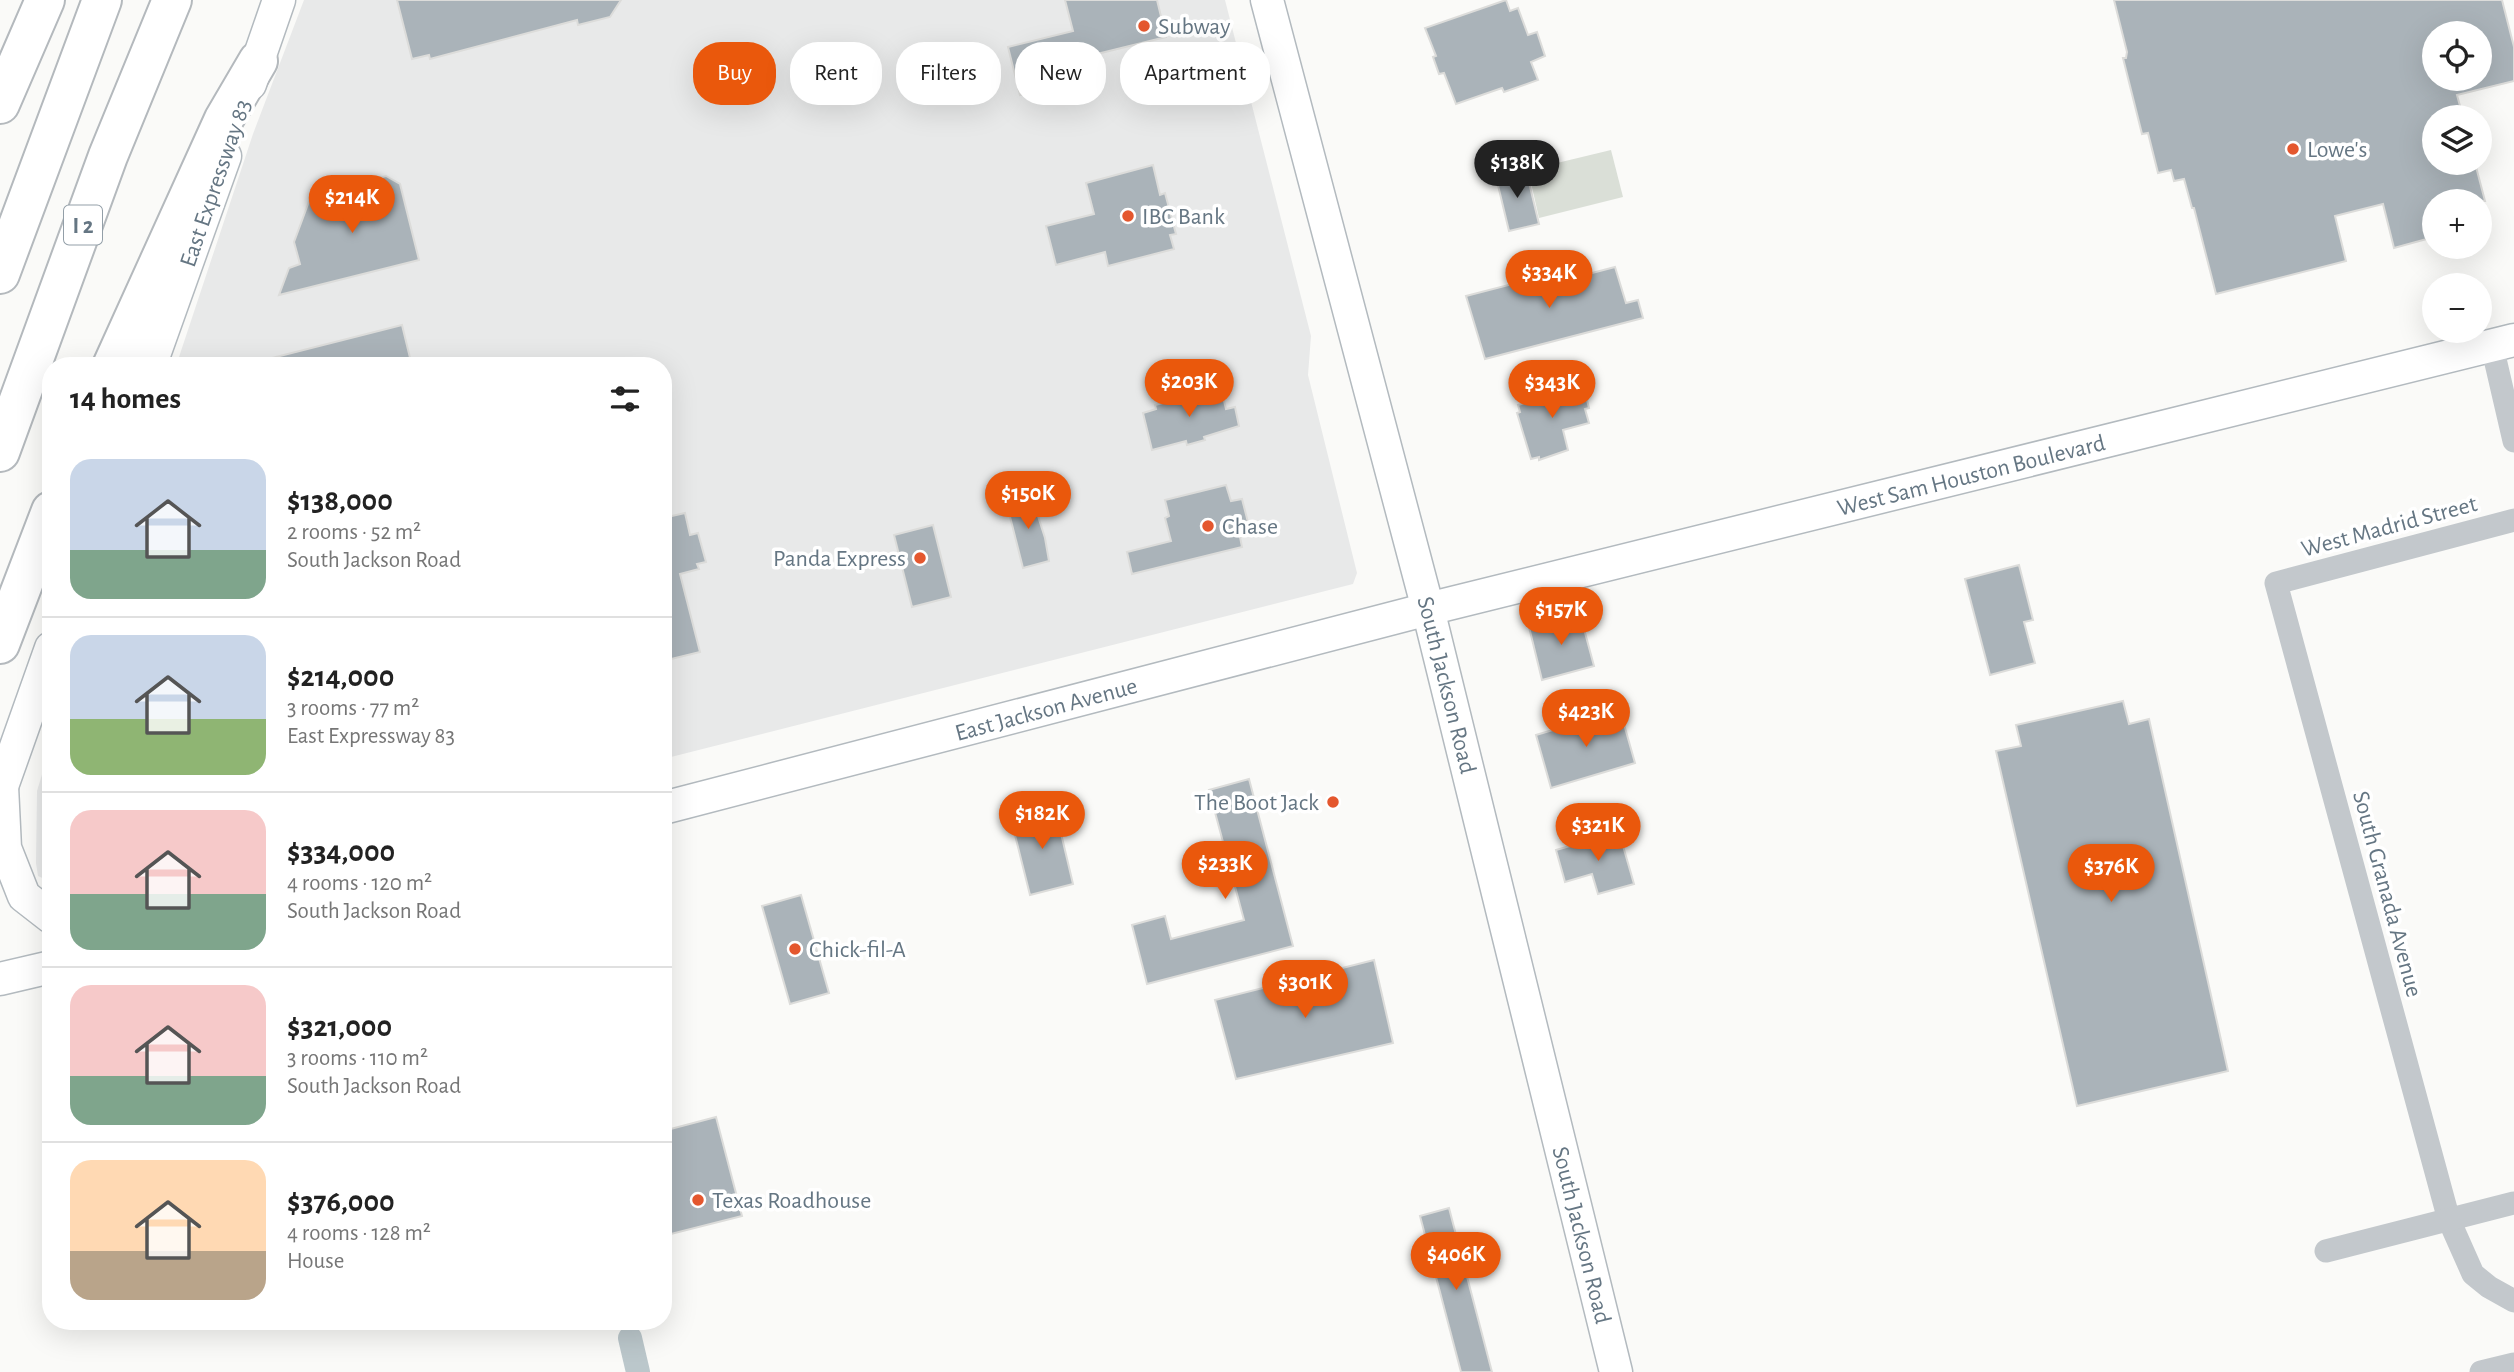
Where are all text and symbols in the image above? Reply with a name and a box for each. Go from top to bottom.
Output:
place label: Subway [1158,15,1230,39]
marker: Subway [1136,18,1152,34]
map controls [2422,21,2492,343]
button: locate [2422,21,2492,91]
chip: Buy [693,42,776,105]
chip: Rent [790,42,882,105]
chip: Filters [896,42,1001,105]
chip: New [1015,42,1106,105]
chip: Apartment [1120,42,1270,105]
street label: East Expressway 83 [176,97,256,270]
button: layers [2422,105,2492,175]
place label: Lowe's [2307,138,2367,162]
pin: $138K [1468,140,1566,200]
marker: Lowe's [2285,141,2301,157]
text: $138K [1490,151,1544,174]
pin: $214K [303,176,401,235]
text: $214K [325,186,379,209]
button: + [2422,189,2492,259]
place label: IBC Bank [1142,205,1225,229]
road number: I 2 [64,206,102,244]
marker: IBC Bank [1120,208,1136,224]
pin: $334K [1500,250,1598,310]
text: $334K [1521,261,1577,284]
button: − [2422,273,2492,343]
pin: $203K [1140,360,1238,419]
pin: $343K [1503,360,1601,420]
text: $203K [1161,370,1217,393]
text: $343K [1524,371,1580,394]
icon: filters [606,380,644,418]
text: 14 homes [70,384,181,414]
street label: West Sam Houston Boulevard [1835,431,2108,521]
pin: $150K [979,472,1077,531]
text: $150K [1001,482,1055,505]
text: $138,000 [287,486,393,516]
icon: home [126,487,210,571]
street label: West Madrid Street [2299,492,2480,562]
place label: Chase [1222,515,1278,539]
marker: Chase [1200,518,1216,534]
text: 2 rooms · 52 m² [287,521,421,544]
place label: Panda Express [773,547,906,571]
text: South Jackson Road [287,549,461,572]
marker: Panda Express [912,550,928,566]
pin: $157K [1512,588,1610,647]
street label: South Jackson Road [1412,594,1480,776]
text: $157K [1535,598,1587,621]
text: $214,000 [287,662,394,692]
icon: home [126,663,210,747]
street label: East Jackson Avenue [953,674,1140,746]
pin: $423K [1537,690,1635,749]
text: 3 rooms · 77 m² [287,697,419,720]
text: $423K [1558,700,1614,723]
text: East Expressway 83 [287,725,455,748]
street label: South Granada Avenue [2348,789,2426,1000]
place label: The Boot Jack [1194,791,1319,815]
pin: $182K [993,792,1091,851]
marker: The Boot Jack [1325,794,1341,810]
text: $182K [1015,802,1069,825]
pin: $321K [1549,804,1647,863]
text: $321K [1572,814,1624,837]
text: $334,000 [287,837,395,867]
icon: home [126,838,210,922]
pin: $233K [1176,842,1274,901]
pin: $376K [2062,844,2160,904]
text: $233K [1198,852,1252,875]
text: $376K [2084,855,2138,878]
text: 4 rooms · 120 m² [287,872,432,895]
text: South Jackson Road [287,900,461,923]
place label: Chick-fil-A [809,938,906,962]
marker: Chick-fil-A [787,941,803,957]
pin: $301K [1256,960,1354,1020]
text: $301K [1278,971,1332,994]
text: $321,000 [287,1012,392,1042]
icon: home [126,1013,210,1097]
text: 3 rooms · 110 m² [287,1047,428,1070]
text: South Jackson Road [287,1075,461,1098]
street label: South Jackson Road [1547,1144,1615,1326]
text: $376,000 [287,1187,395,1217]
icon: home [126,1188,210,1272]
place label: Texas Roadhouse [712,1189,871,1213]
marker: Texas Roadhouse [690,1192,706,1208]
text: 4 rooms · 128 m² [287,1222,431,1245]
pin: $406K [1407,1232,1505,1292]
text: $406K [1427,1243,1485,1266]
text: House [287,1250,344,1273]

